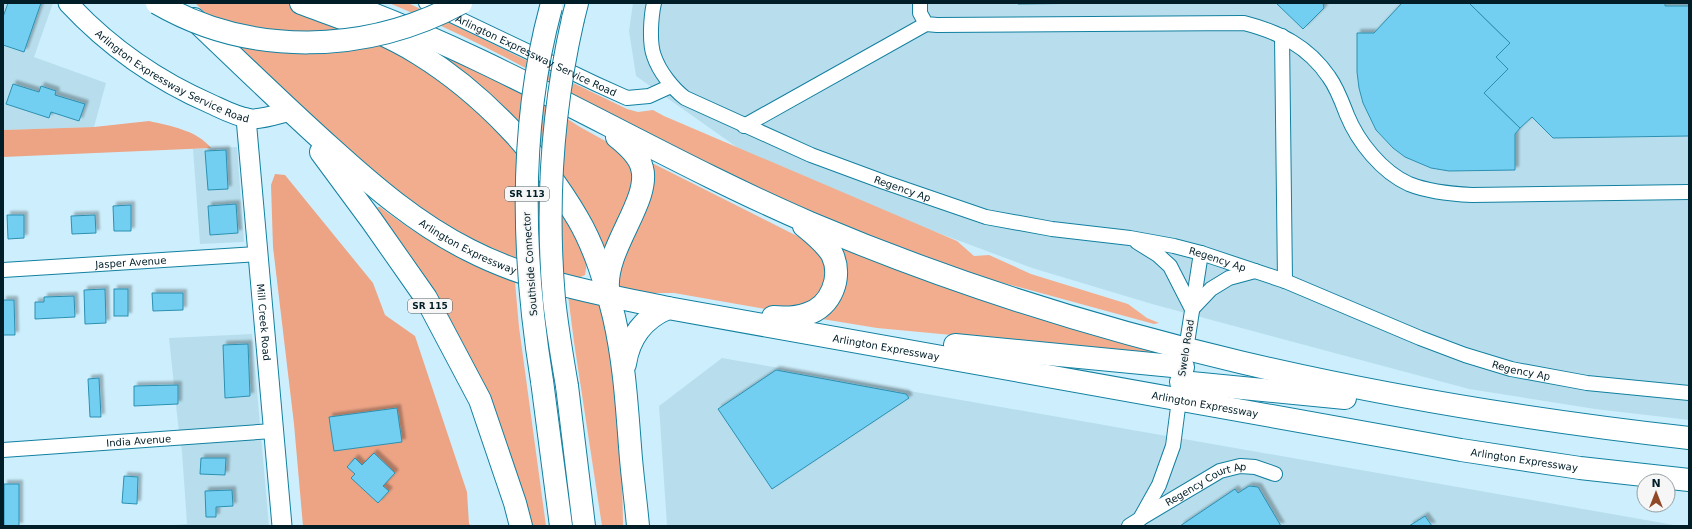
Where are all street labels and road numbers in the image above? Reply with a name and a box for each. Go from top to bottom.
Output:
street label: Arlington Expressway Service Road [454,13,618,98]
street label: Arlington Expressway Service Road [93,27,250,124]
street label: Regency Ap [873,173,932,203]
road number: SR 113 [505,187,549,201]
street label: Southside Connector [521,211,539,316]
street label: Arlington Expressway [417,217,518,276]
street label: Regency Ap [1188,245,1247,273]
street label: Jasper Avenue [94,254,167,270]
street label: Mill Creek Road [255,283,273,361]
road number: SR 115 [408,299,452,313]
street label: Swelo Road [1176,319,1196,377]
street label: Arlington Expressway [832,332,941,362]
street label: Regency Ap [1491,358,1551,382]
street label: Arlington Expressway [1151,389,1259,419]
street label: India Avenue [106,433,171,448]
street label: Arlington Expressway [1470,446,1579,473]
street label: Regency Court Ap [1163,461,1247,508]

